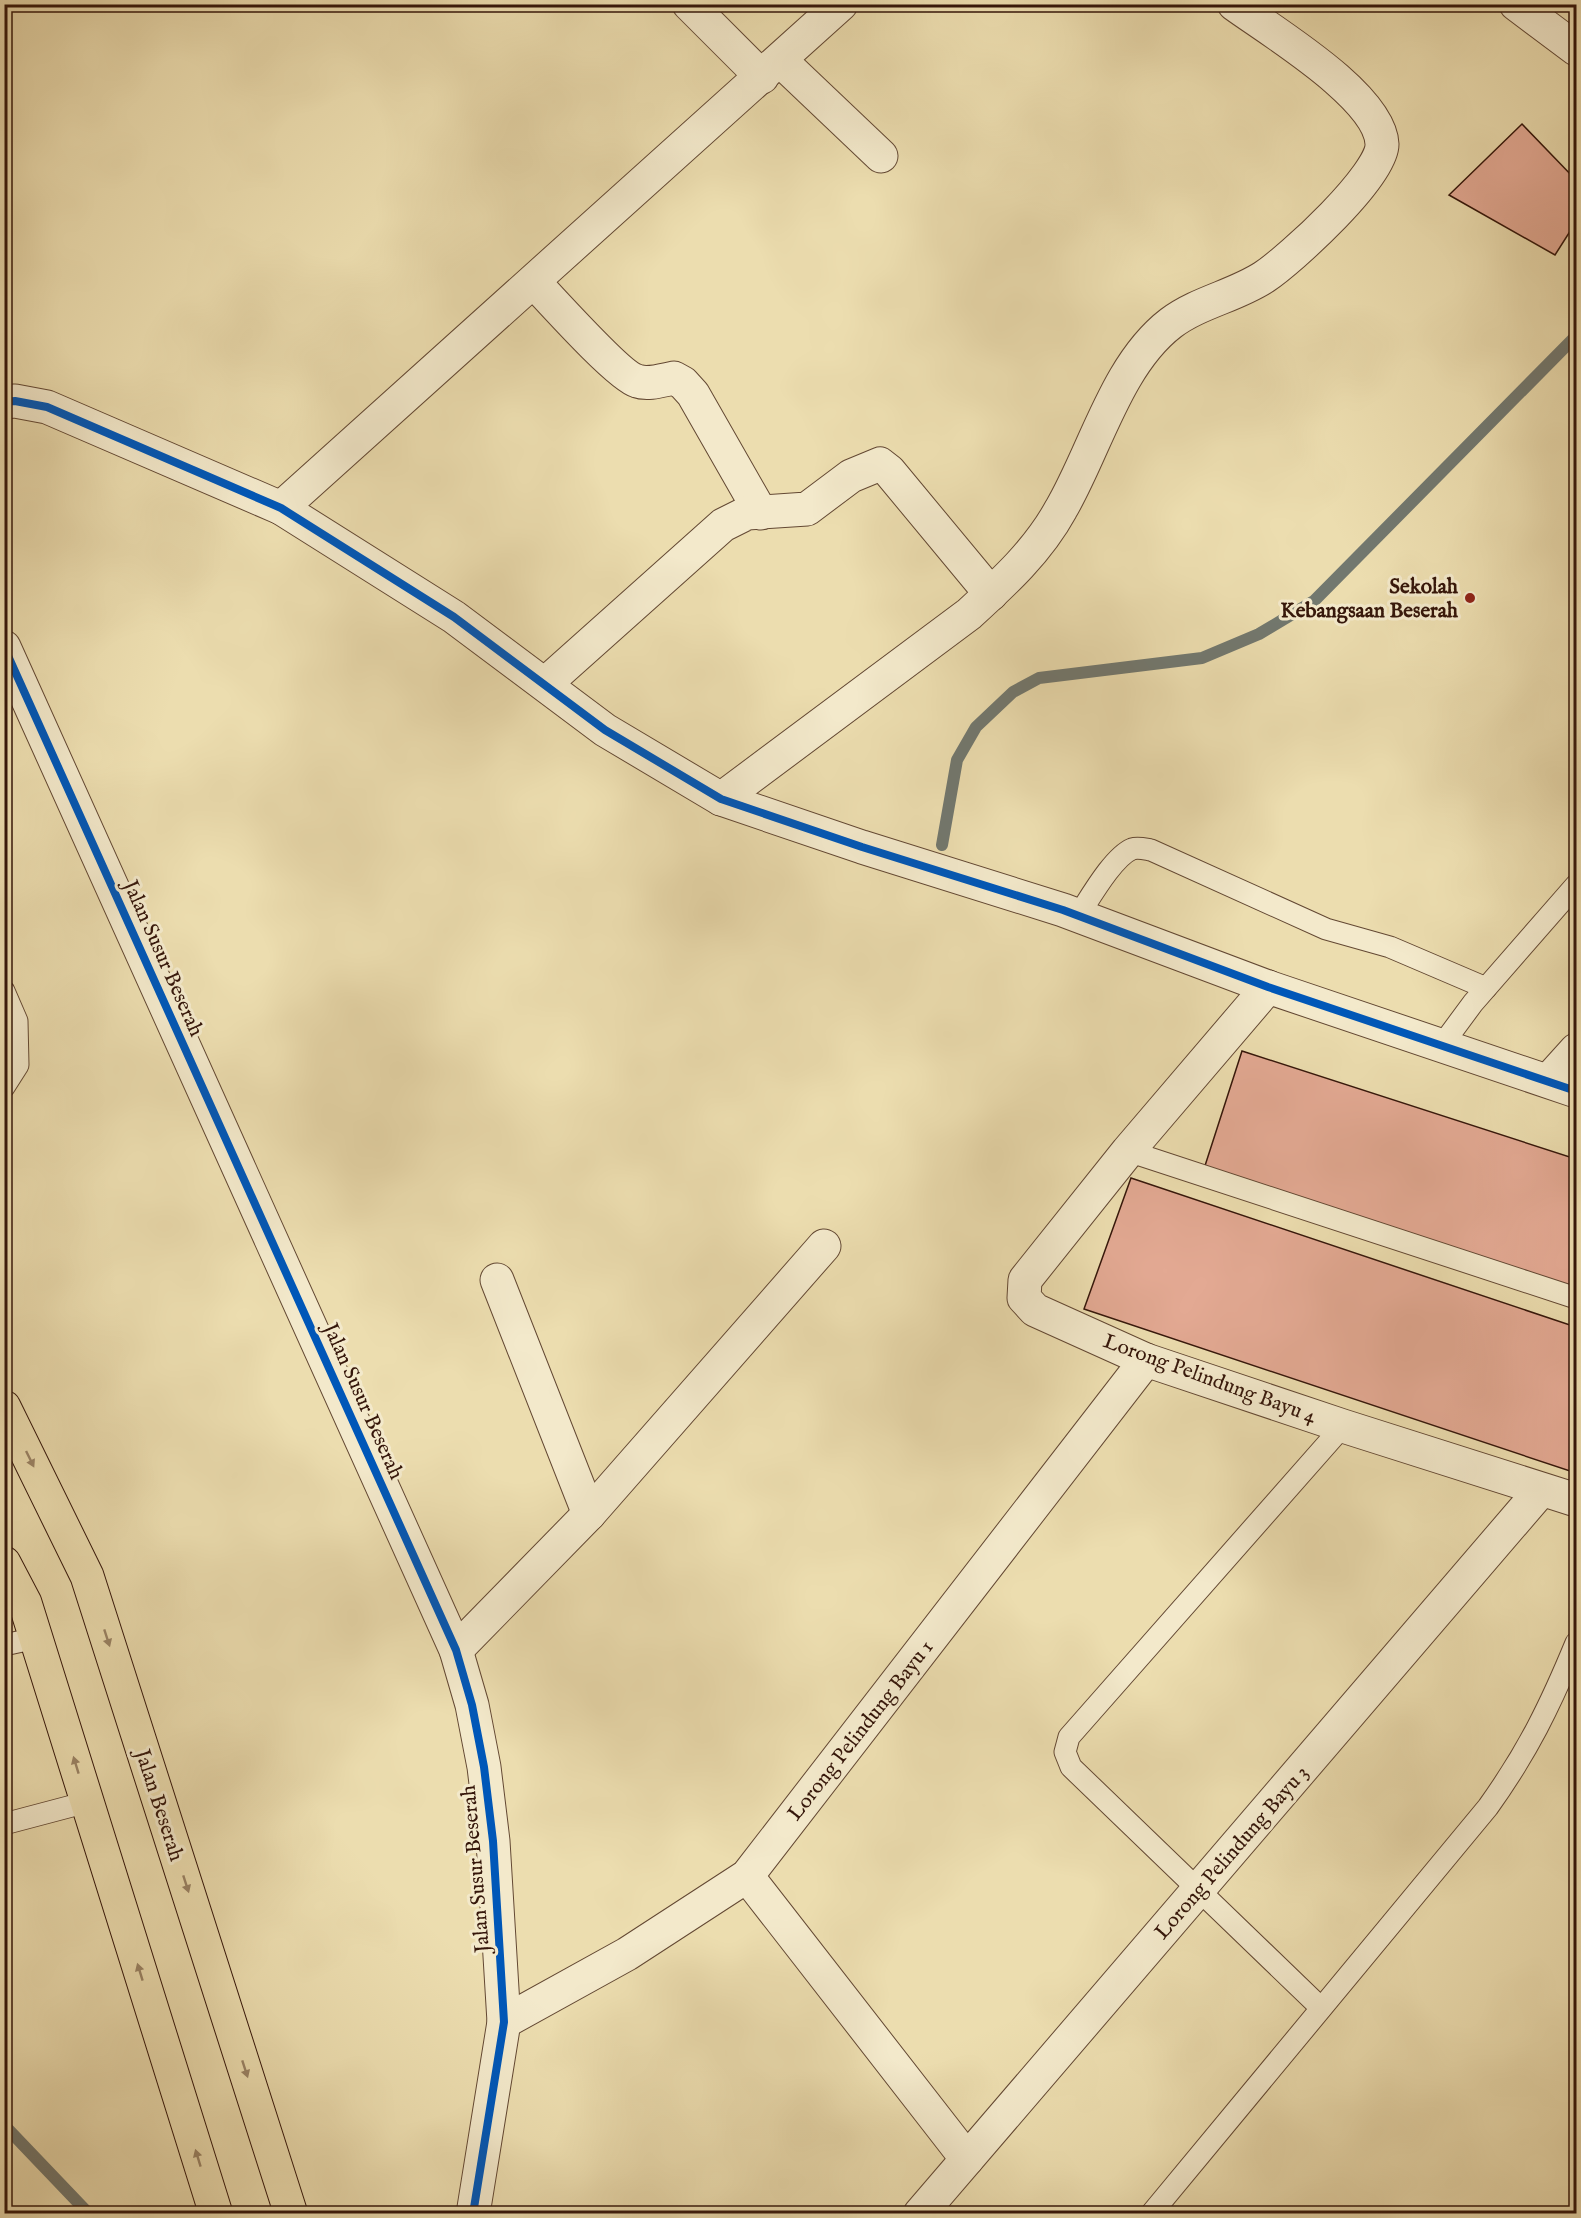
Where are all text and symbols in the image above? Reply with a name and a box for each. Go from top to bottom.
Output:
place label: Sekolah Kebangsaan Beserah [1280,574,1459,625]
marker: Sekolah Kebangsaan Beserah [1463,591,1477,605]
street label: Jalan Susur Beserah [115,874,209,1041]
street label: Jalan Susur Beserah [315,1317,409,1484]
street label: Lorong Pelindung Bayu 4 [1099,1328,1320,1431]
one-way arrow [26,1451,35,1468]
one-way arrow [103,1629,112,1647]
street label: Lorong Pelindung Bayu 1 [782,1635,940,1827]
street label: Jalan Beserah [127,1744,189,1865]
one-way arrow [71,1756,80,1774]
street label: Lorong Pelindung Bayu 3 [1149,1760,1315,1946]
street label: Jalan Susur Beserah [456,1784,497,1956]
one-way arrow [181,1875,191,1893]
one-way arrow [135,1963,144,1981]
one-way arrow [241,2060,250,2078]
one-way arrow [193,2149,203,2167]

